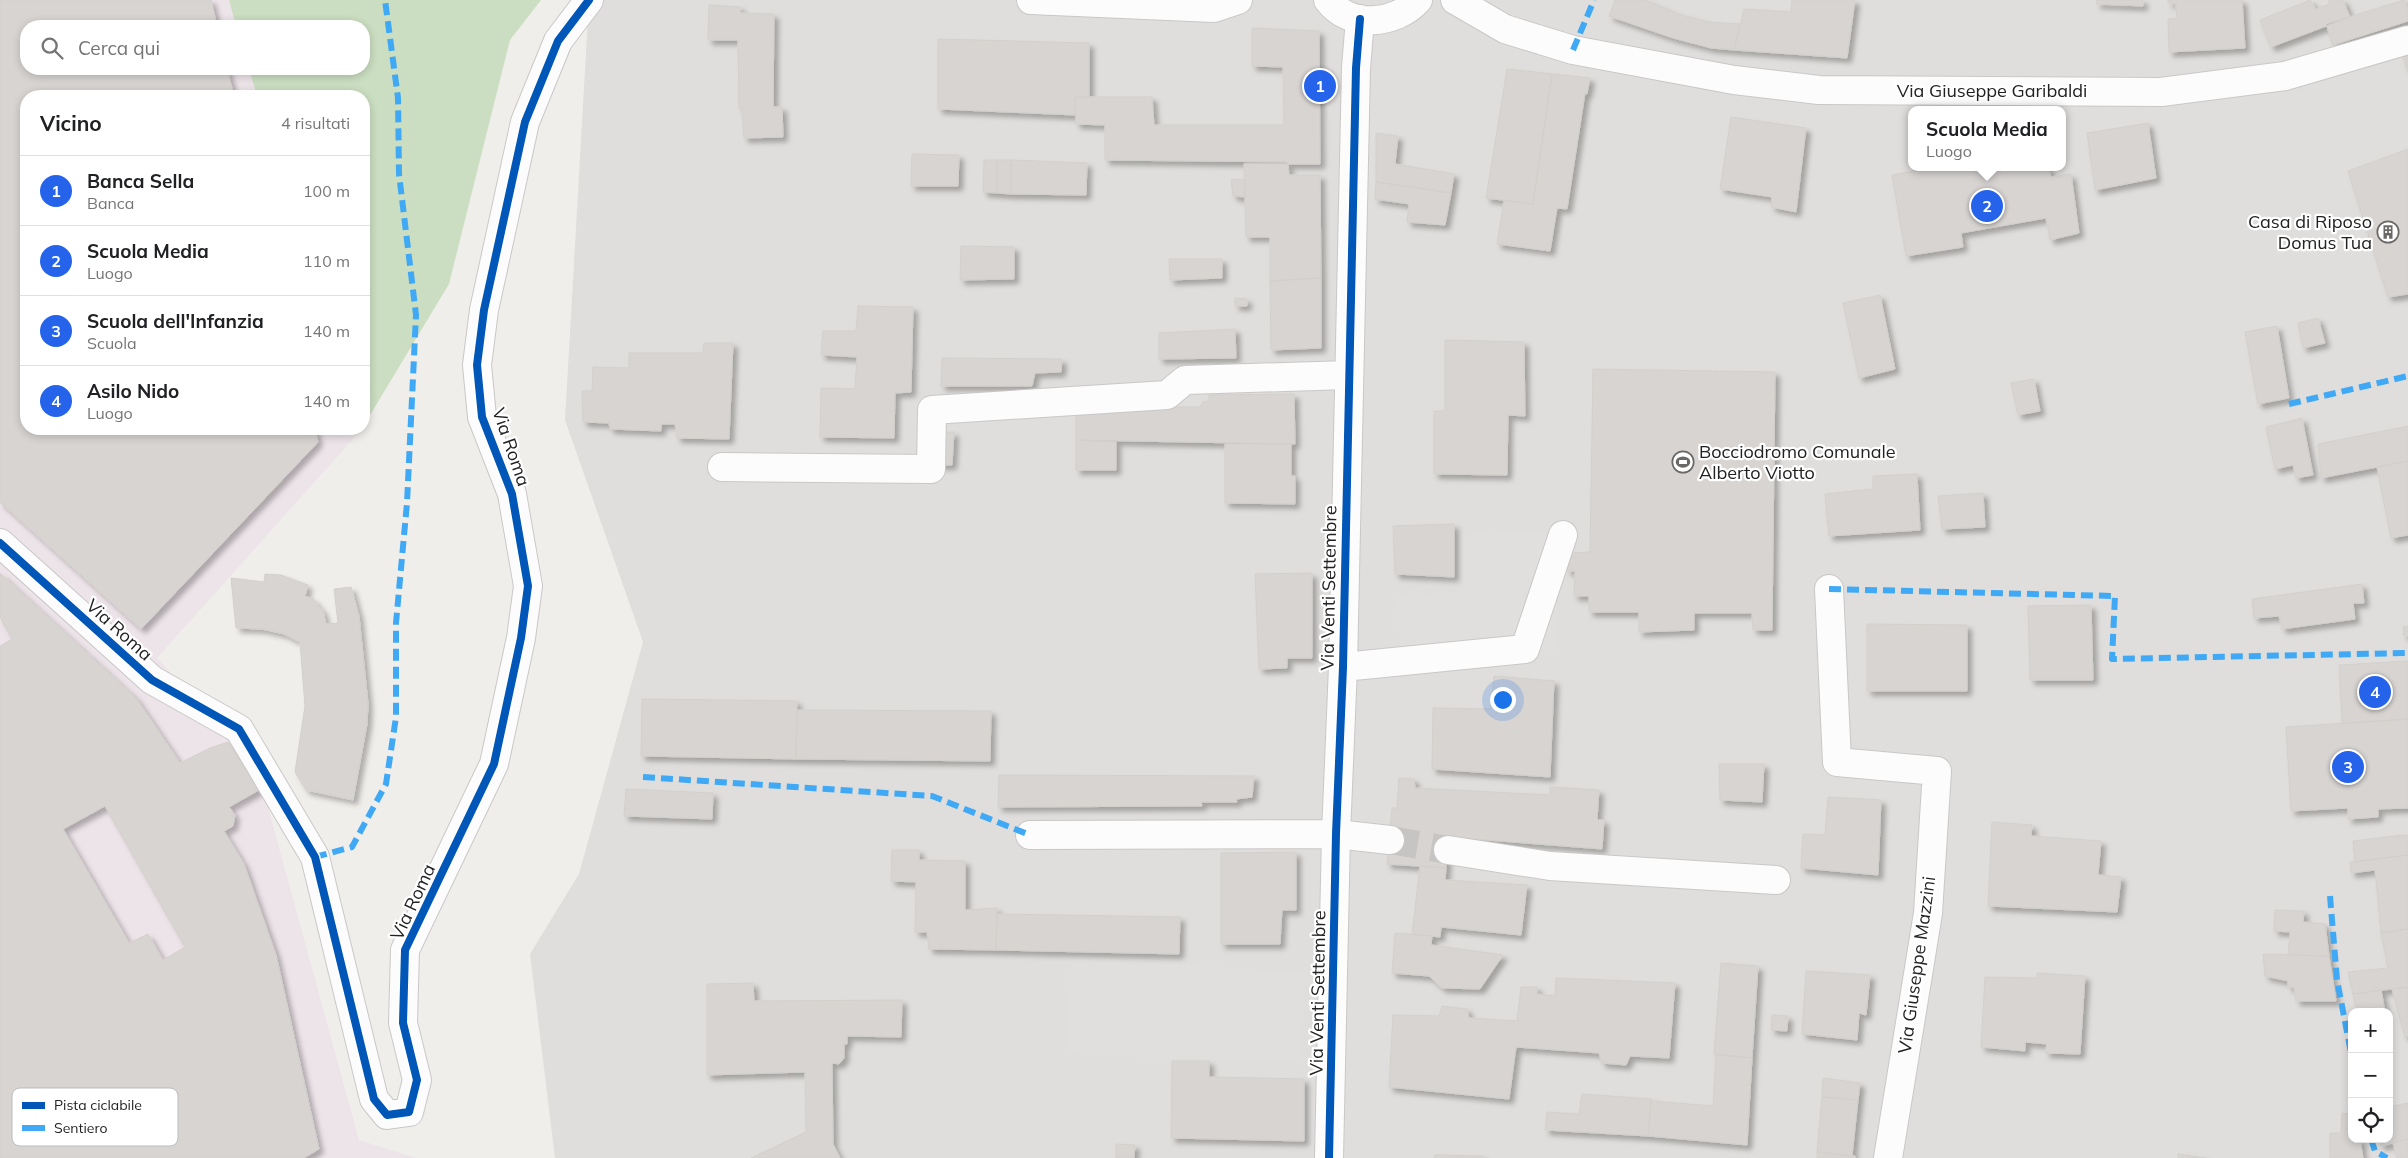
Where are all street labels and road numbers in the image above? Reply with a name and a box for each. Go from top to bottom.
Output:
street label: Via Giuseppe Garibaldi [1897,79,2087,102]
street label: Via Roma [487,405,536,489]
street label: Via Venti Settembre [1316,505,1341,671]
street label: Via Roma [81,594,157,665]
street label: Via Roma [385,860,440,944]
street label: Via Giuseppe Mazzini [1893,875,1940,1055]
street label: Via Venti Settembre [1305,910,1330,1076]

